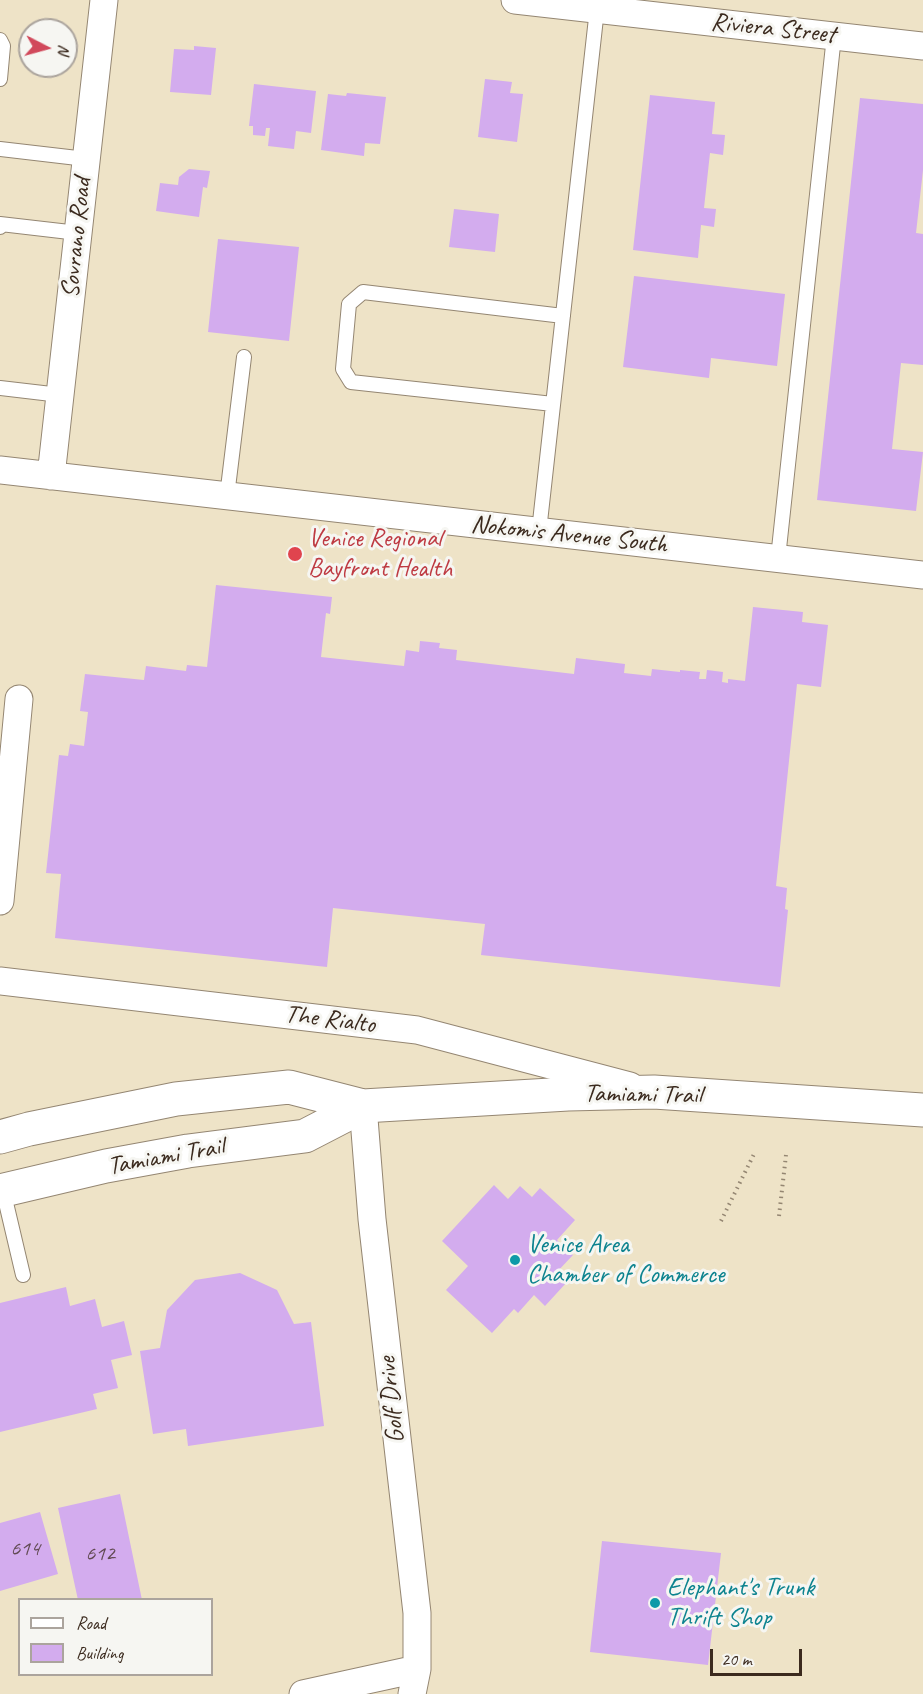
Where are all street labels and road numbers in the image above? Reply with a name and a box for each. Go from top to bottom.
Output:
street label: Riviera Street [709,7,837,51]
street label: Sovrano Road [55,176,99,300]
street label: Nokomis Avenue South [469,509,669,561]
street label: The Rialto [283,999,377,1041]
street label: Tamiami Trail [584,1078,702,1112]
street label: Tamiami Trail [105,1131,227,1183]
street label: Golf Drive [372,1355,412,1445]

